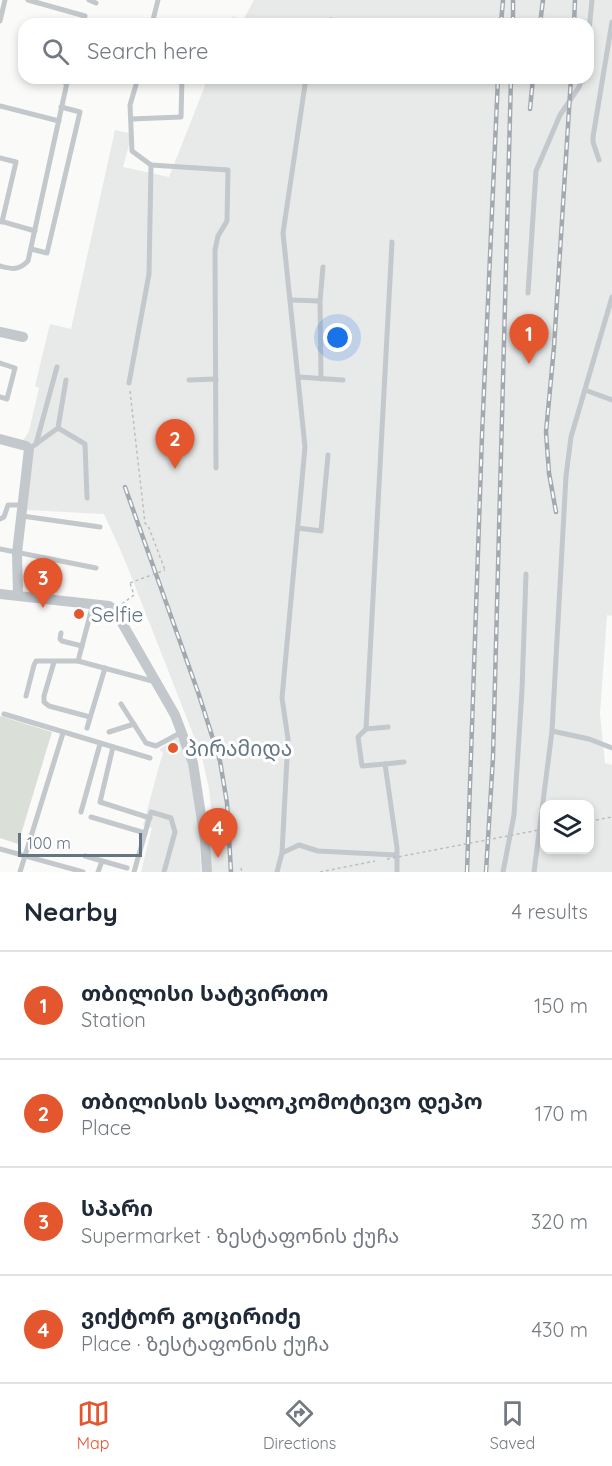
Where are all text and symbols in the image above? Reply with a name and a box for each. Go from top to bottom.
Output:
search box [18,18,594,84]
icon: search [39,35,72,68]
text: Search here [87,37,208,65]
pin: 1 [510,314,548,364]
your location [323,323,352,352]
pin: 2 [156,420,195,469]
pin: 3 [24,558,63,608]
place label: Selfie [91,601,143,627]
marker: Selfie [72,607,86,621]
place label: პირამიდა [185,735,292,762]
marker: პირამიდა [166,741,180,755]
map controls [540,800,594,854]
button: layers [540,800,594,854]
pin: 4 [198,808,238,858]
scale bar [18,830,142,858]
text: 100 m [27,833,71,853]
text: Nearby [24,895,118,928]
text: 4 results [512,899,588,924]
text: თბილისი სატვირთო [81,979,328,1007]
text: 1 [40,993,47,1018]
text: 150 m [534,993,588,1018]
text: Station [81,1007,146,1032]
text: თბილისის სალოკომოტივო დეპო [81,1087,483,1115]
text: 2 [38,1101,49,1126]
text: 170 m [535,1101,588,1126]
text: Place [81,1115,131,1140]
text: სპარი [81,1194,153,1222]
text: 3 [38,1209,49,1234]
text: 320 m [531,1209,588,1234]
text: Supermarket · ზესტაფონის ქუჩა [81,1223,399,1248]
text: ვიქტორ გოცირიძე [81,1302,301,1330]
text: 4 [38,1317,49,1342]
text: 430 m [531,1317,588,1342]
text: Place · ზესტაფონის ქუჩა [81,1331,329,1356]
tab: Map [77,1397,110,1453]
tab: Directions [263,1397,336,1453]
tab: Saved [490,1397,535,1453]

